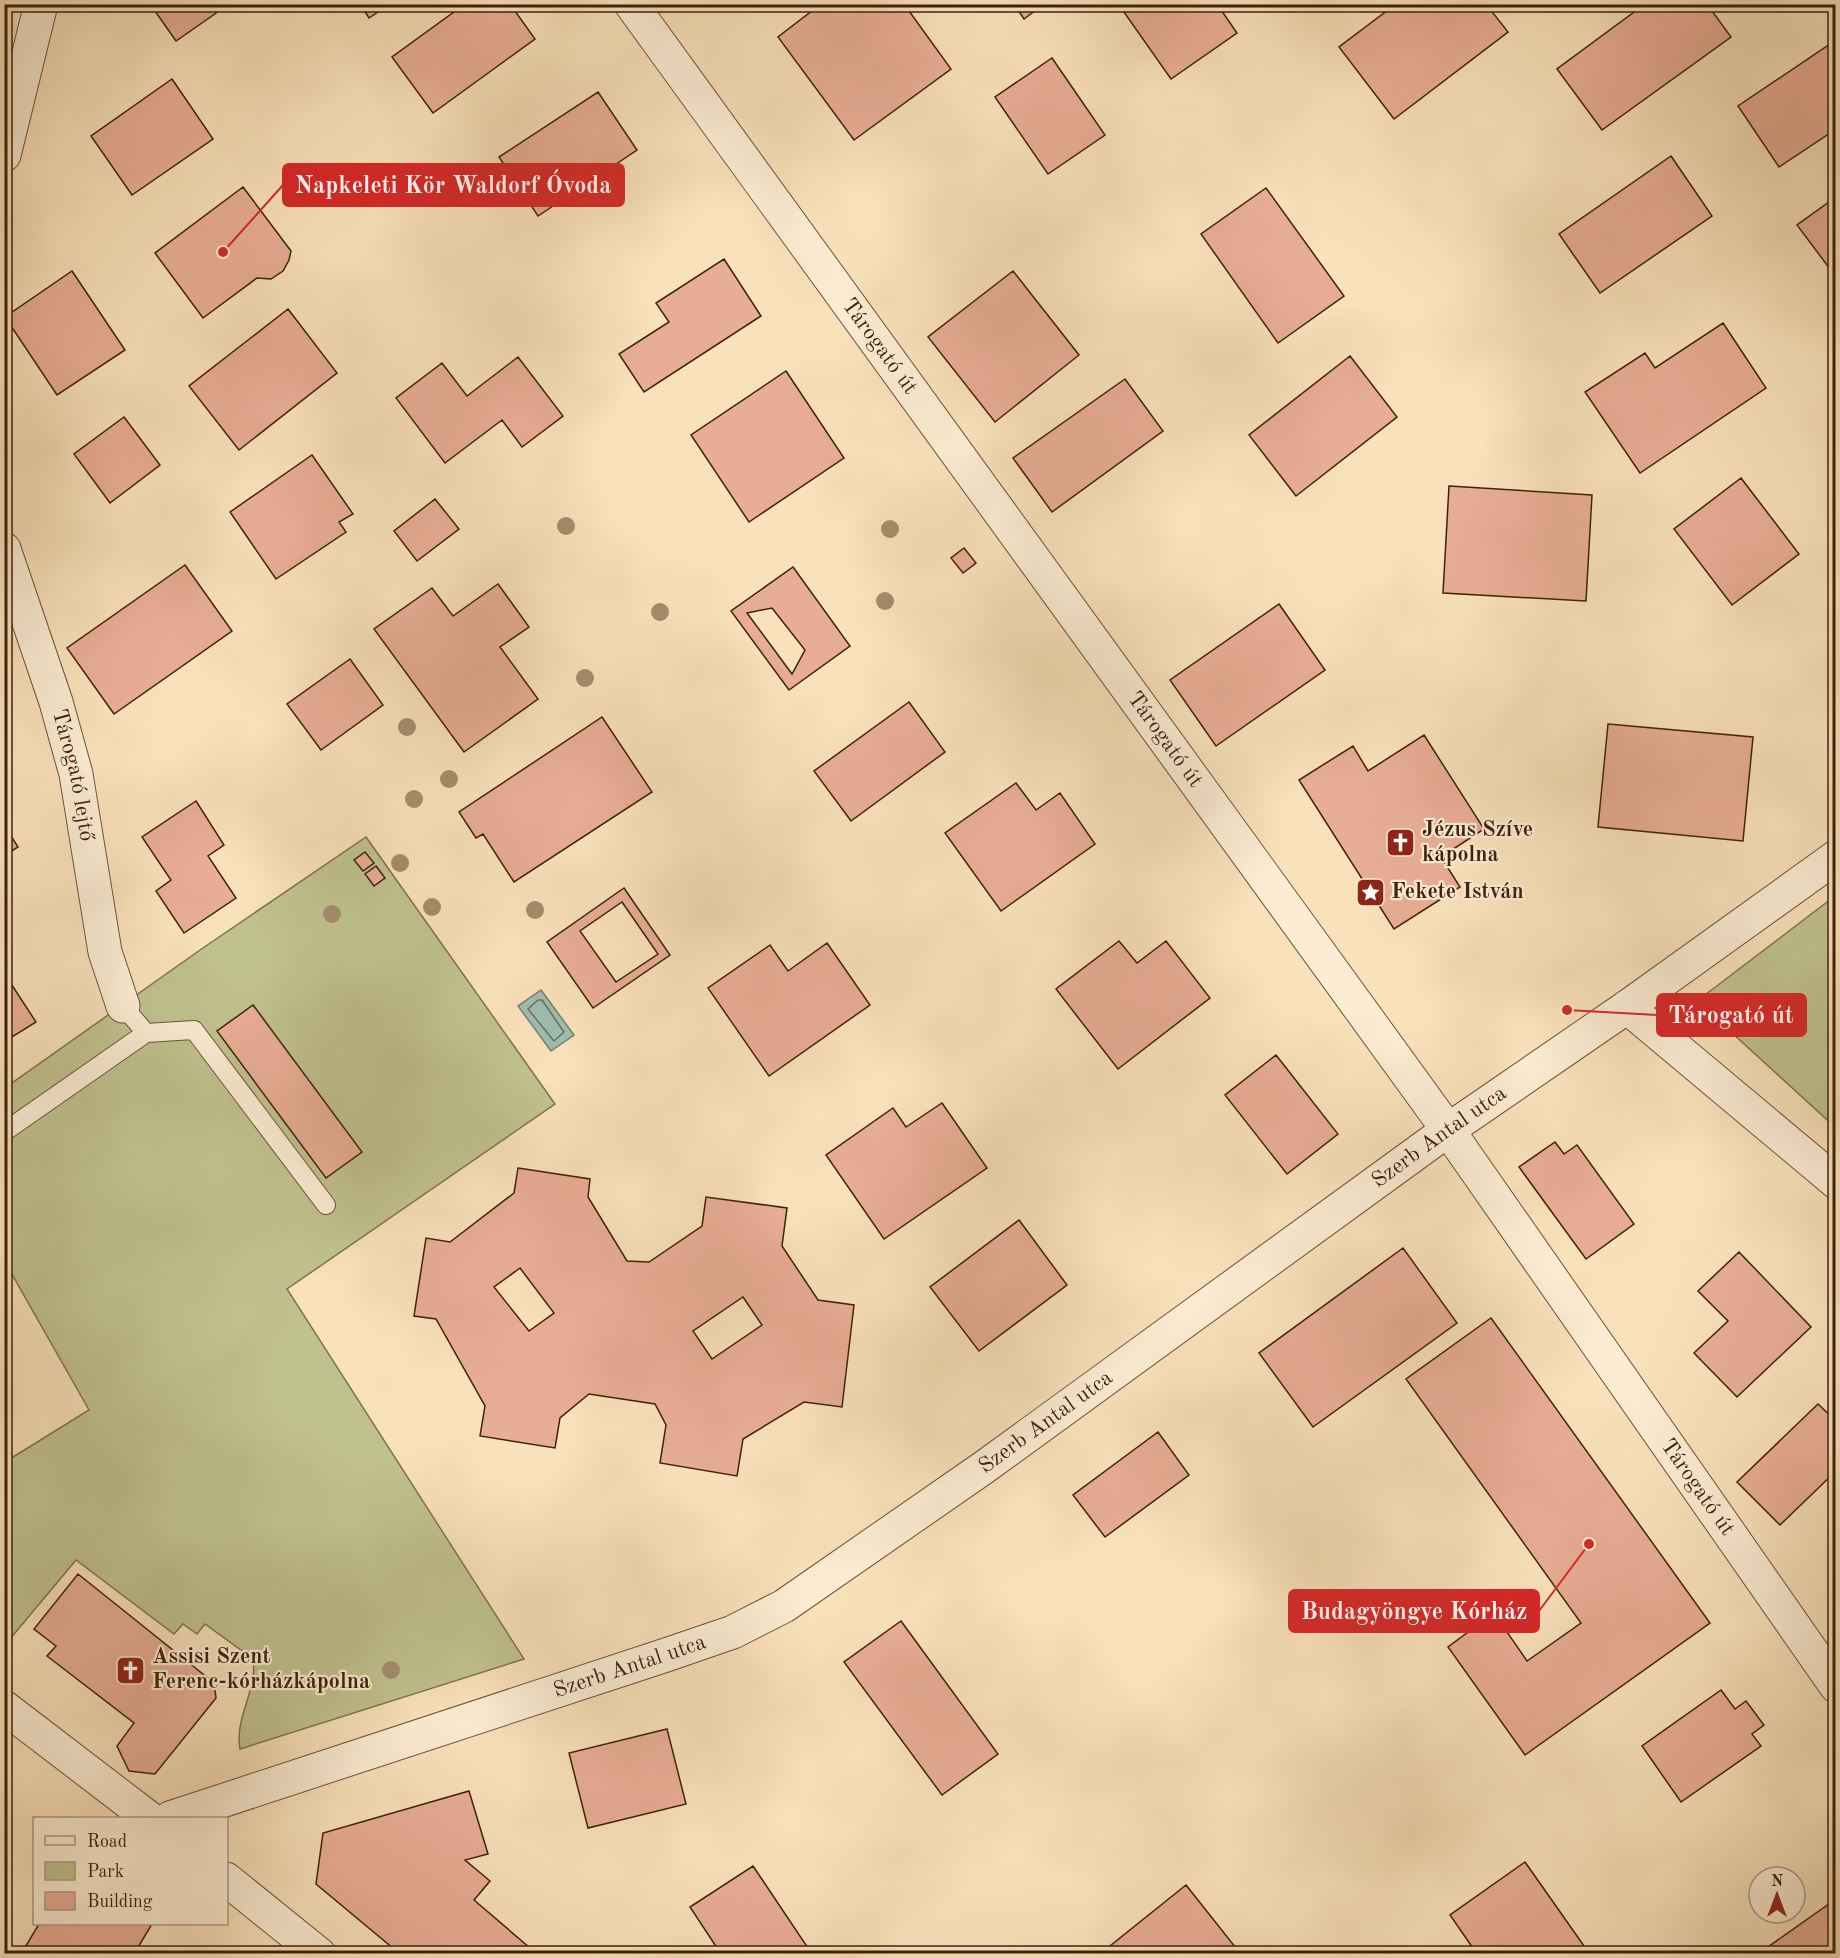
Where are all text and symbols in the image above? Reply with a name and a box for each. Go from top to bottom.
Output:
callout: Napkeleti Kör Waldorf Óvoda [283,164,624,206]
text: Napkeleti Kör Waldorf Óvoda [295,169,611,199]
street label: Tárogató út [838,294,921,398]
street label: Tárogató út [1123,688,1207,792]
street label: Tárogató lejtő [48,707,98,843]
place label: Jézus Szíve kápolna [1422,819,1533,866]
church icon: Jézus Szíve kápolna [1385,827,1417,859]
place icon: Fekete István [1354,876,1386,908]
place label: Fekete István [1391,881,1524,903]
callout: Tárogató út [1657,994,1806,1036]
text: Tárogató út [1668,1005,1794,1029]
street label: Szerb Antal utca [1368,1082,1511,1192]
street label: Szerb Antal utca [975,1367,1117,1478]
street label: Tárogató út [1656,1435,1739,1540]
callout: Budagyöngye Kórház [1289,1590,1539,1632]
text: Budagyöngye Kórház [1301,1601,1527,1625]
street label: Szerb Antal utca [551,1631,709,1702]
place label: Assisi Szent Ferenc-kórházkápolna [152,1646,370,1693]
church icon: Assisi Szent Ferenc-kórházkápolna [115,1654,147,1686]
legend [33,1817,228,1925]
text: Road [87,1833,127,1851]
text: Park [87,1863,124,1881]
north arrow [1747,1865,1807,1925]
text: N [1771,1874,1784,1890]
text: Building [87,1893,153,1911]

